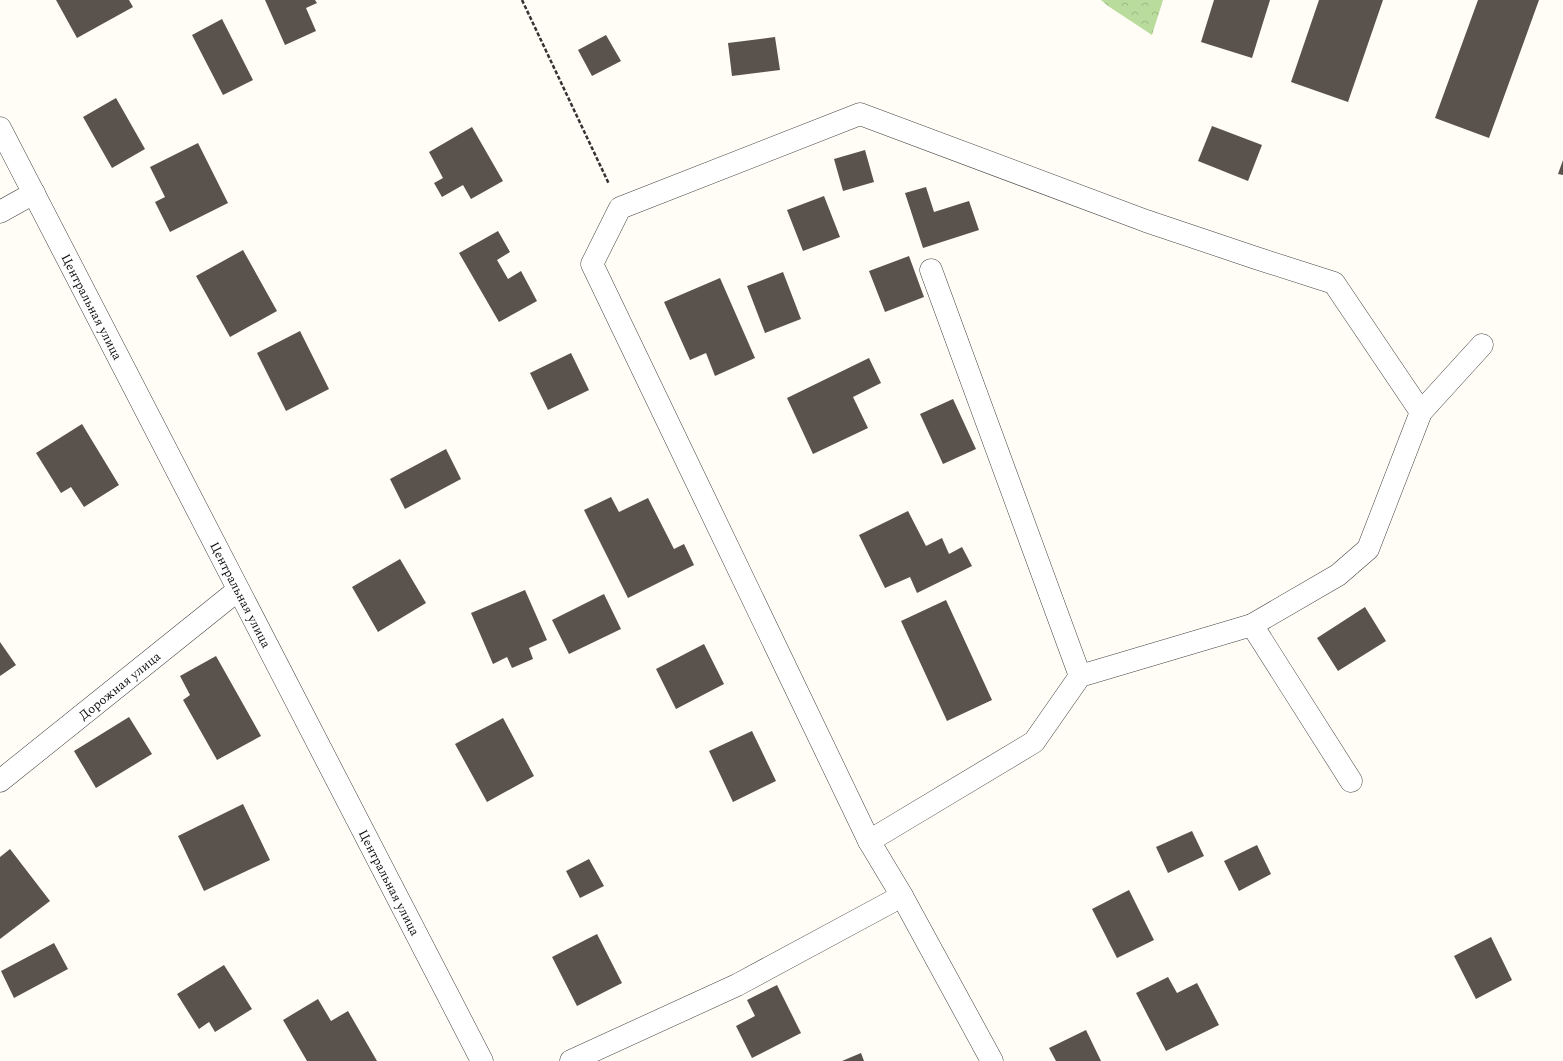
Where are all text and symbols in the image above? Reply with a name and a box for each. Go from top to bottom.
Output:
street label: Центральная улица [56,250,127,364]
street label: Центральная улица [204,538,276,652]
street label: Дорожная улица [75,646,166,725]
street label: Центральная улица [353,826,425,940]

